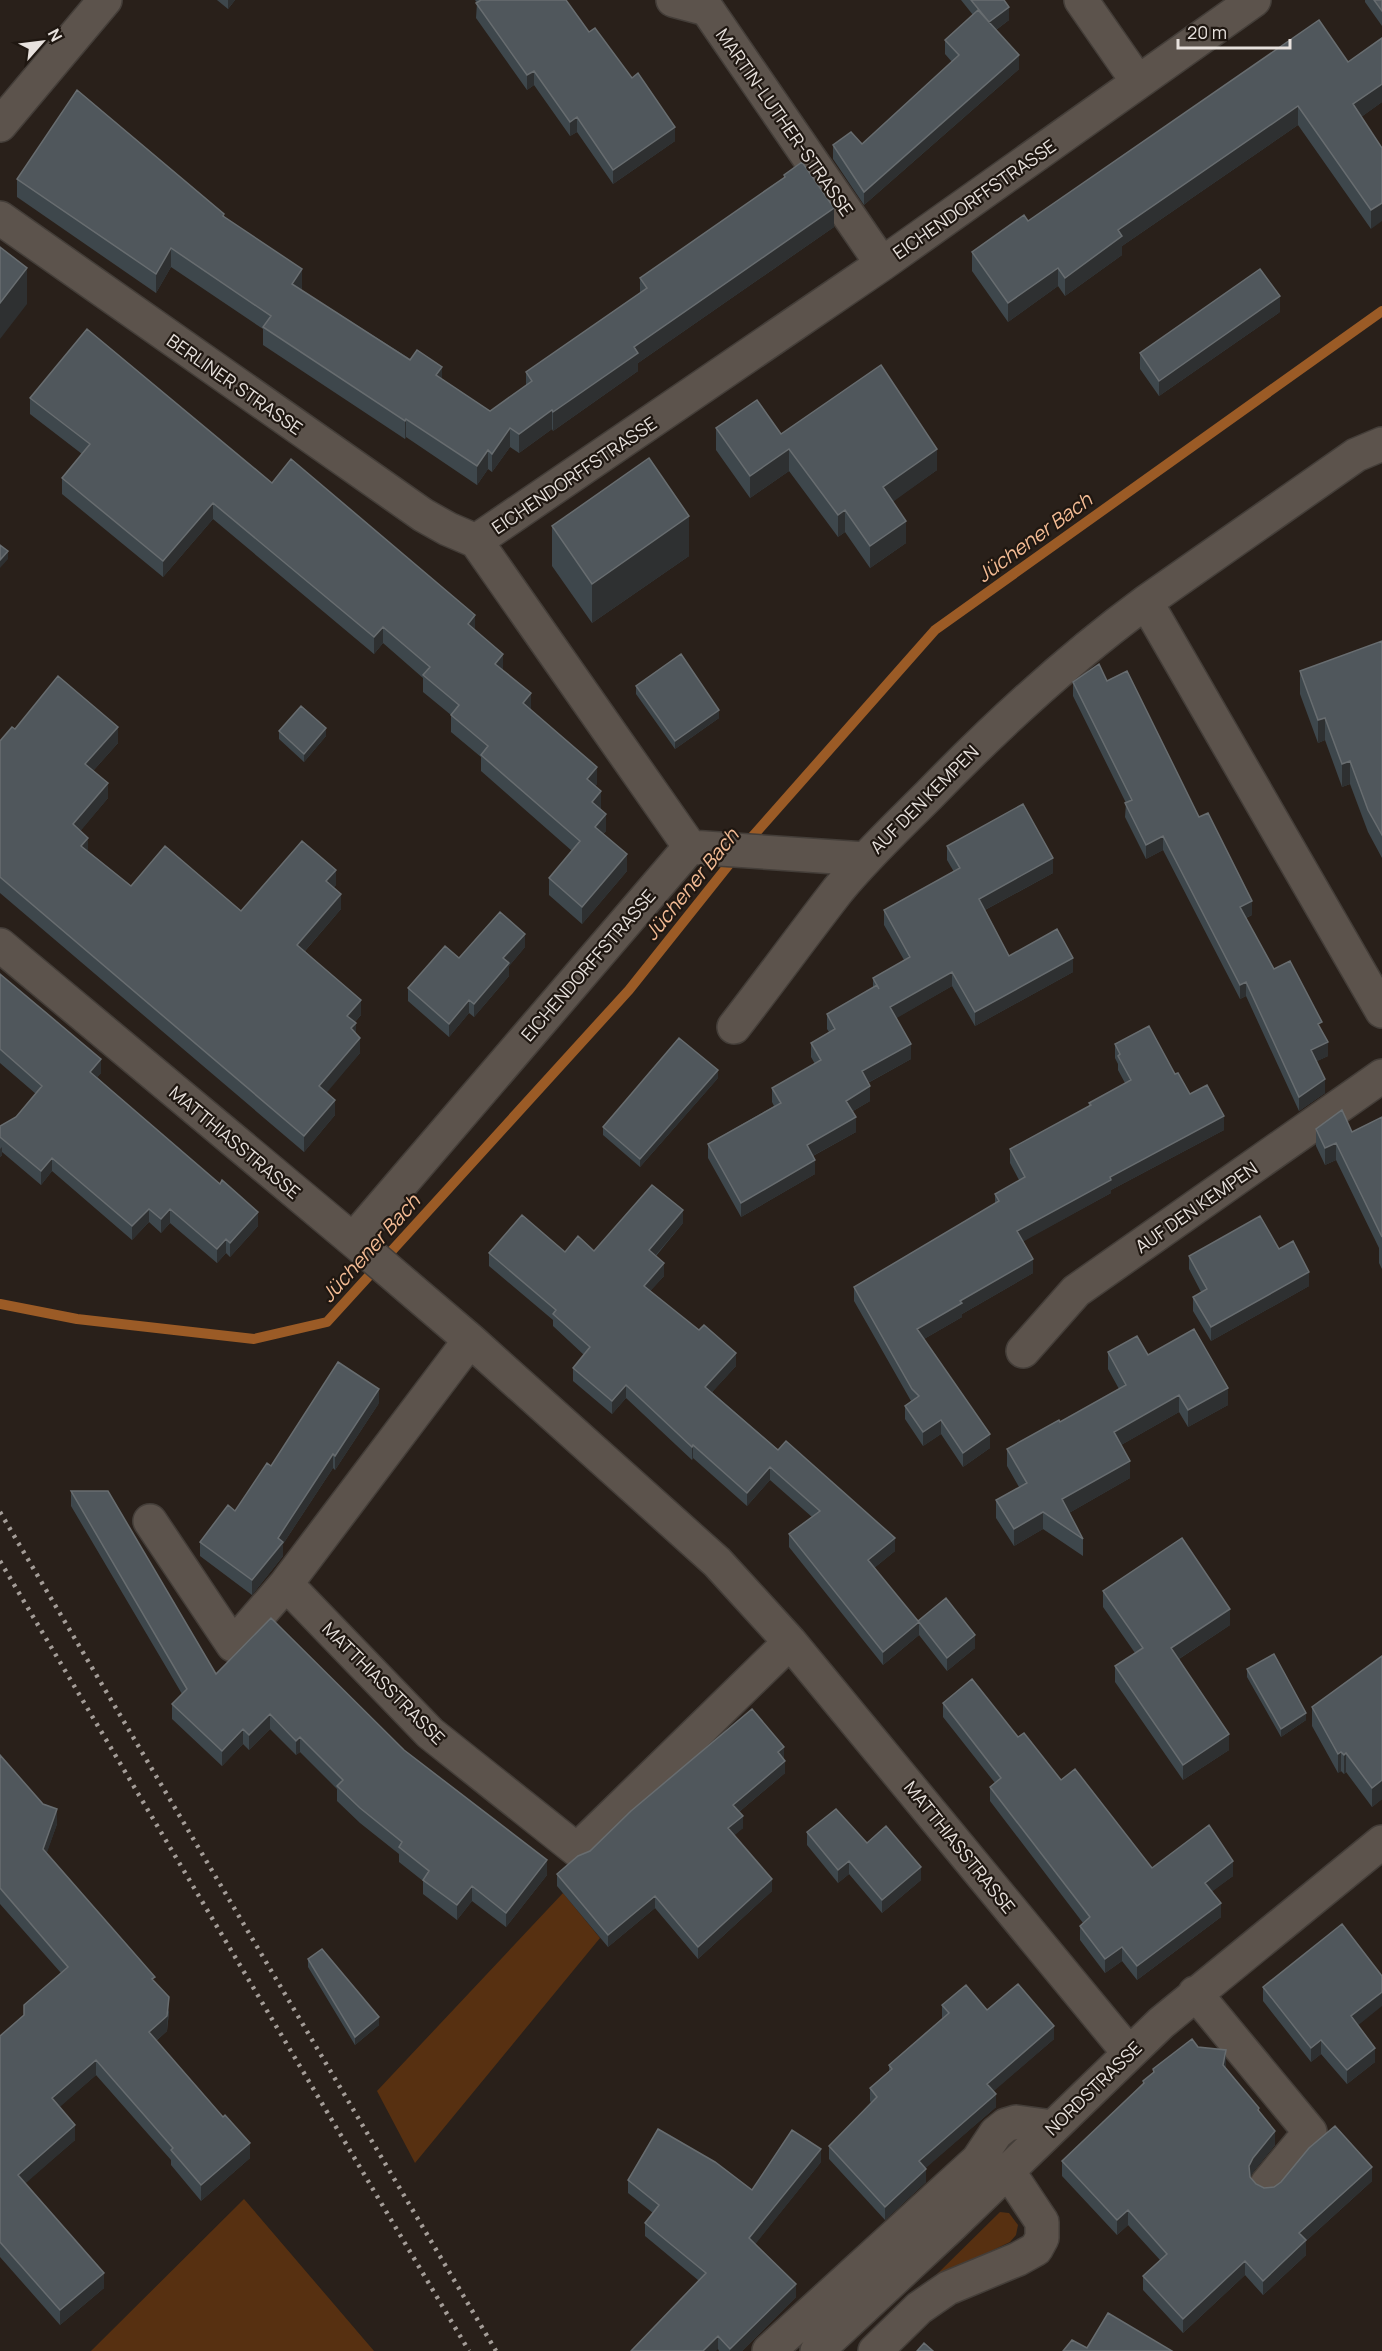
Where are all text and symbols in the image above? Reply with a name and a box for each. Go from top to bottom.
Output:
north arrow [12,12,72,72]
scale bar [1178,12,1290,50]
text: 20 m [1187,20,1227,44]
street label: MARTIN-LUTHER-STRASSE [711,23,859,221]
text: N [43,25,68,45]
street label: EICHENDORFFSTRASSE [888,134,1060,264]
street label: BERLINER STRASSE [162,328,308,440]
street label: EICHENDORFFSTRASSE [487,411,661,539]
water label: Jüchener Bach [971,485,1098,588]
street label: AUF DEN KEMPEN [865,740,983,858]
water label: Jüchener Bach [638,822,745,946]
street label: EICHENDORFFSTRASSE [515,884,661,1046]
street label: MATTHIASSTRASSE [165,1080,305,1204]
street label: AUF DEN KEMPEN [1130,1156,1262,1258]
water label: Jüchener Bach [314,1187,426,1308]
street label: MATTHIASSTRASSE [318,1617,450,1749]
street label: MATTHIASSTRASSE [899,1776,1021,1918]
street label: NORDSTRASSE [1039,2036,1147,2140]

